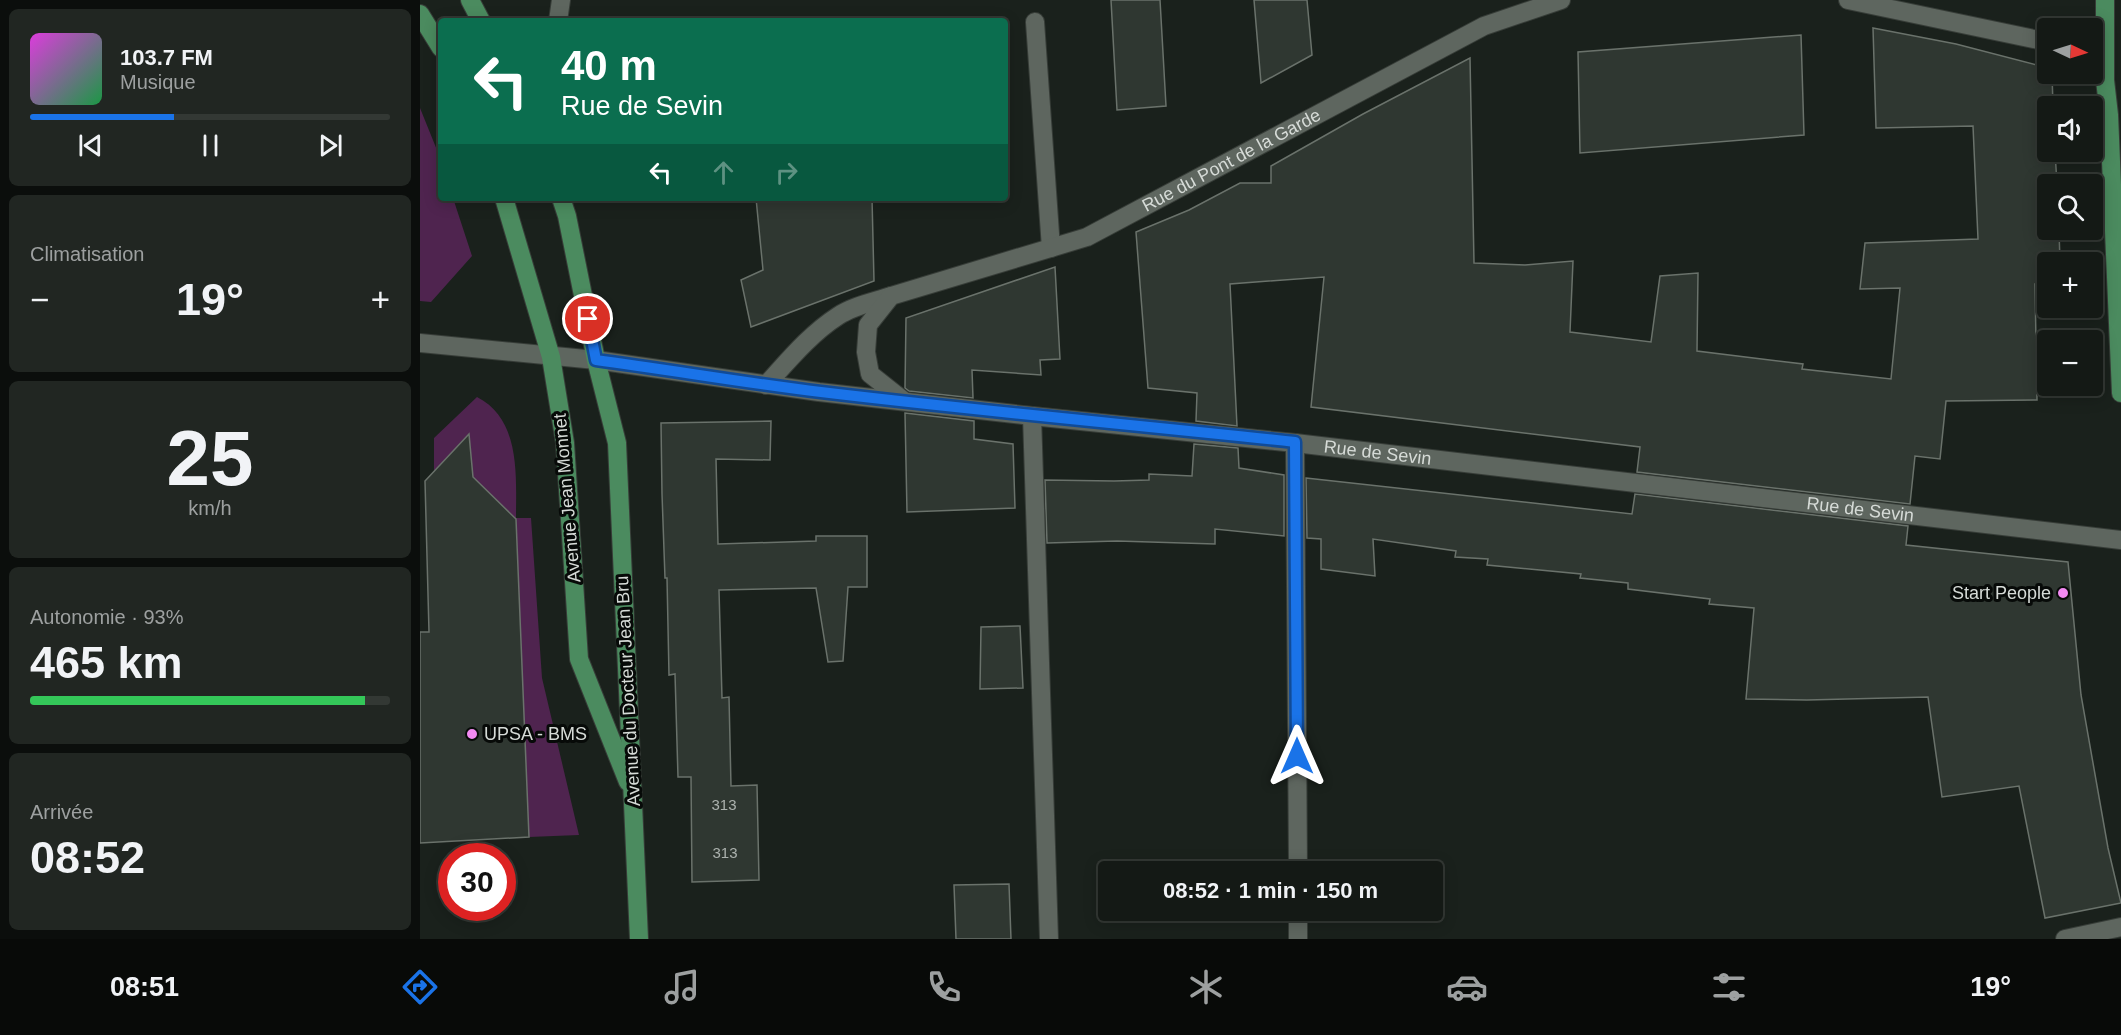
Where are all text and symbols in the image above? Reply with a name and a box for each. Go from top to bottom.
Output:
north arrow [2037,18,2103,84]
map controls [2037,18,2103,396]
icon: left [462,42,540,120]
text: 40 m [561,42,657,89]
text: 103.7 FM [120,45,213,70]
text: Musique [120,71,196,93]
text: Rue de Sevin [561,91,723,121]
button: sound [2037,96,2103,162]
street label: Rue du Pont de la Garde [1139,105,1324,216]
icon: previous [74,129,107,162]
icon: pause [194,129,227,162]
icon: next [314,129,347,162]
icon: left [644,156,677,189]
icon: ahead [707,156,740,189]
icon: right [770,156,803,189]
button: search [2037,174,2103,240]
text: Climatisation [30,243,144,265]
button: + [2037,252,2103,318]
text: 19° [176,274,244,325]
text: − [30,281,49,318]
text: + [371,281,390,318]
pin [562,293,613,344]
icon: arrive [571,302,604,335]
button: − [2037,330,2103,396]
street label: Avenue Jean Monnet [550,413,584,583]
text: 25 [167,414,253,502]
street label: Rue de Sevin [1323,436,1432,469]
street label: Rue de Sevin [1805,493,1915,526]
text: km/h [188,497,232,519]
street label: Avenue du Docteur Jean Bru [612,575,644,807]
place label: Start People [1952,583,2051,603]
marker: Start People [2056,586,2070,600]
text: Autonomie · 93% [30,606,183,628]
text: 465 km [30,637,183,688]
place label: UPSA - BMS [484,724,587,744]
position arrow [1265,724,1329,788]
marker: UPSA - BMS [465,727,479,741]
house number: 313 [711,796,737,813]
text: Arrivée [30,801,93,823]
text: 08:52 [30,832,145,883]
speed limit sign: 30 [438,843,516,921]
house number: 313 [712,844,738,861]
text: 08:52 · 1 min · 150 m [1163,878,1378,903]
icon: directions [399,966,441,1008]
icon: music [661,966,703,1008]
icon: phone [923,966,965,1008]
icon: climate [1185,966,1227,1008]
icon: car [1446,966,1488,1008]
icon: filters [1708,966,1750,1008]
text: 08:51 [110,972,179,1002]
text: 19° [1970,972,2011,1002]

